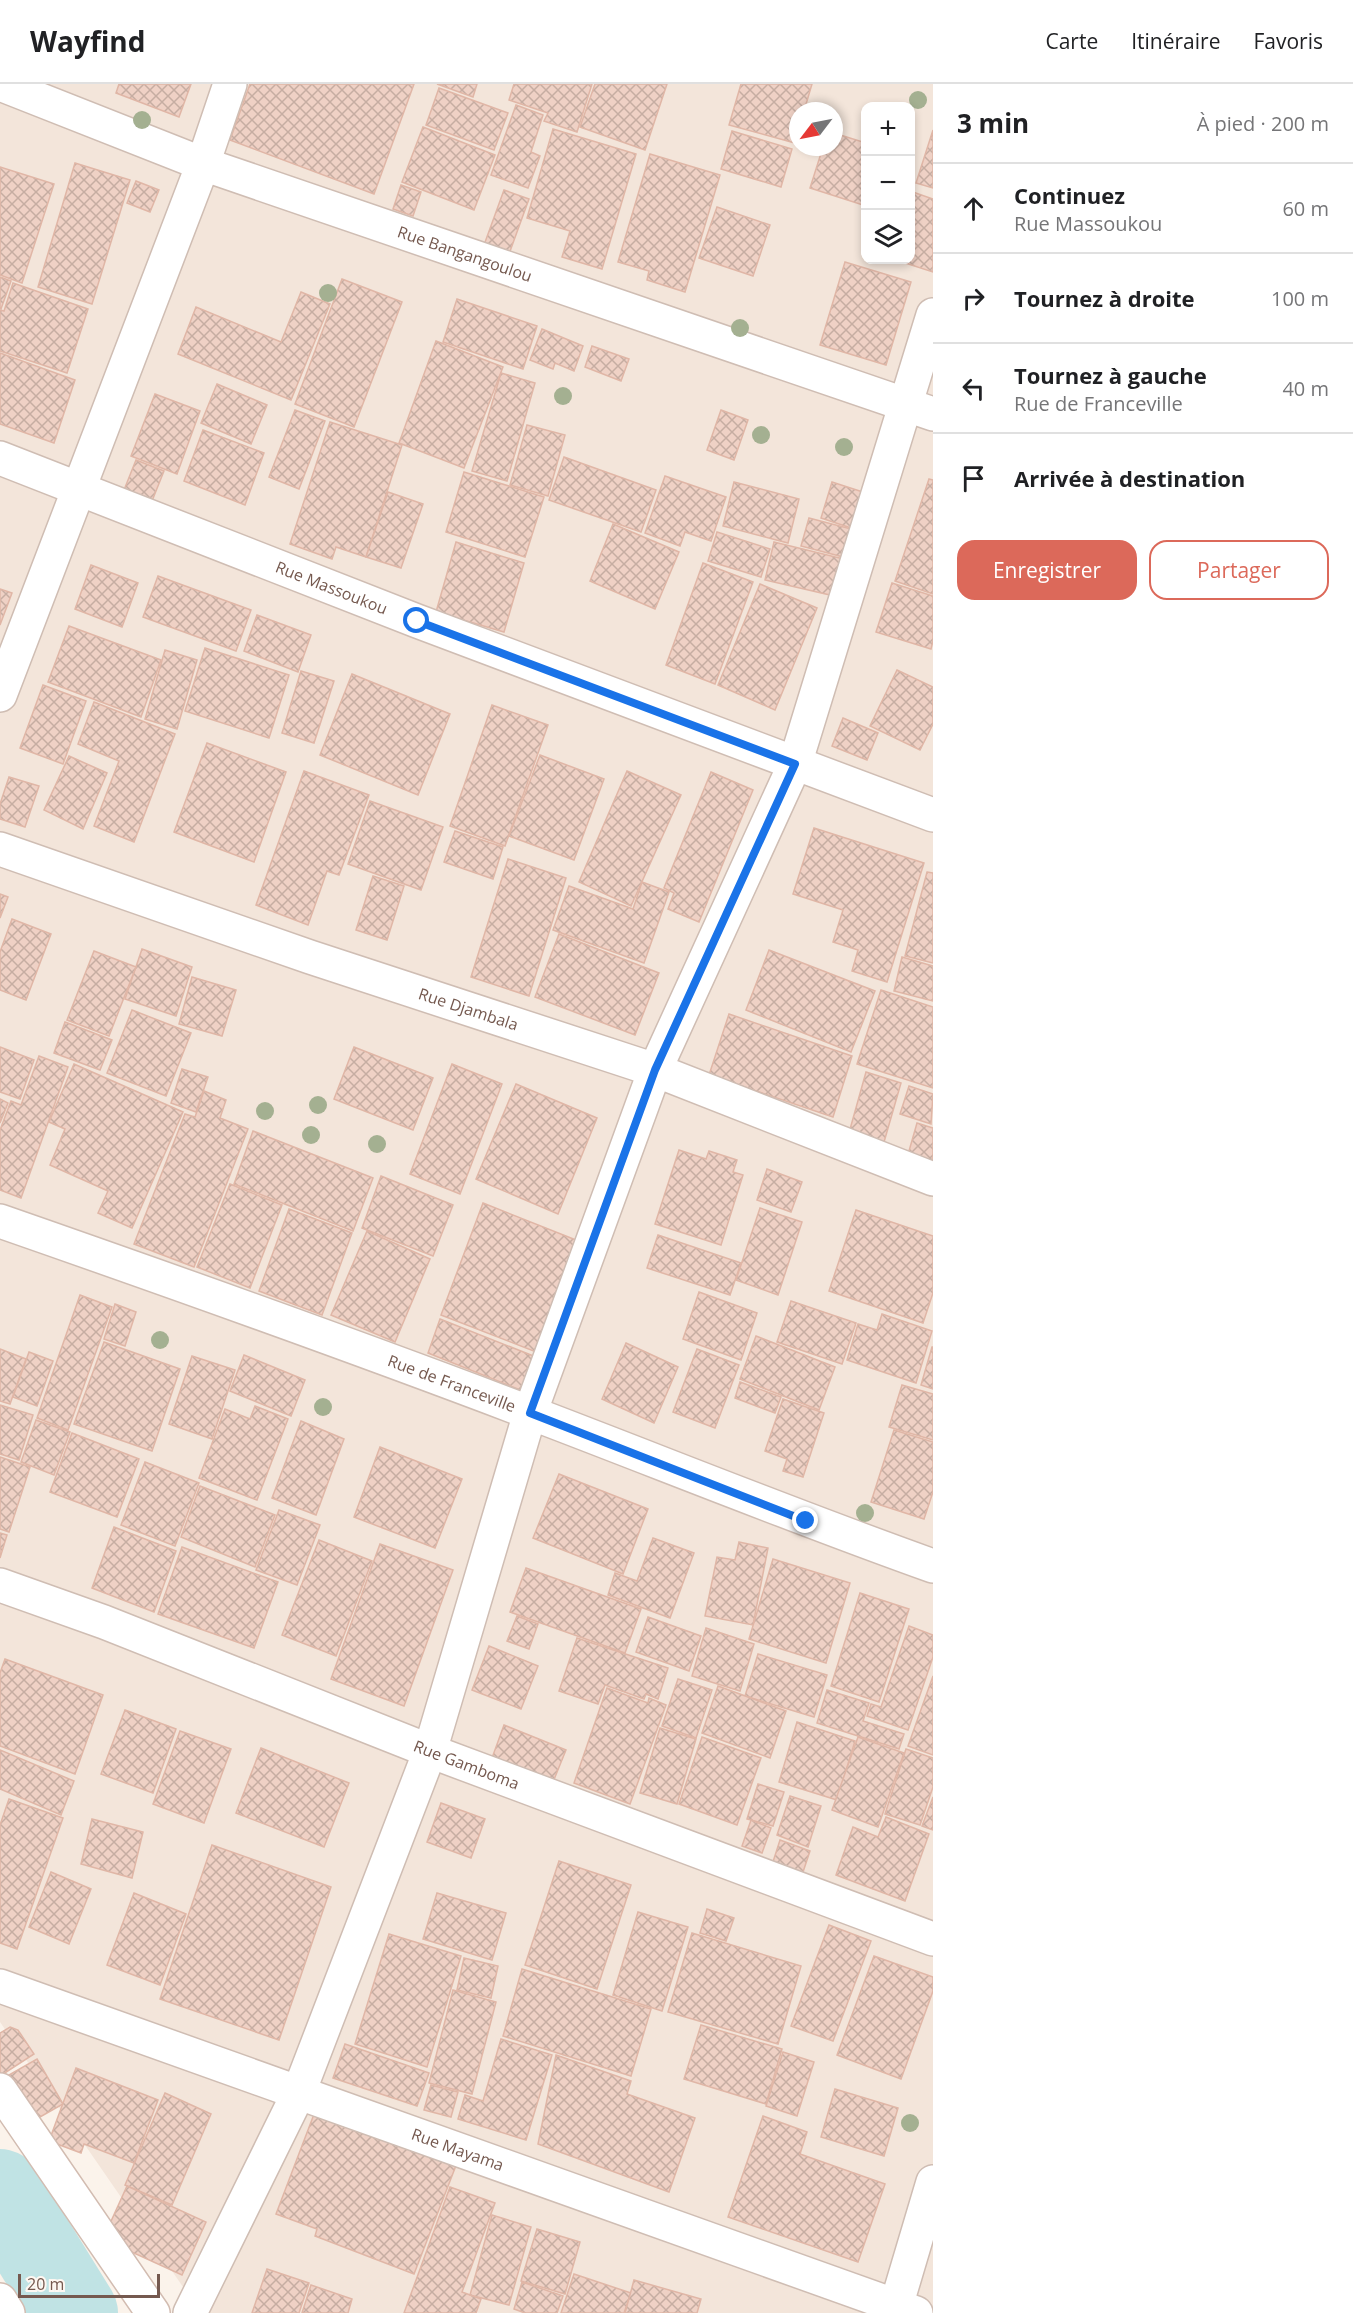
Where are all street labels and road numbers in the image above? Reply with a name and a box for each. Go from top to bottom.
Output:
street label: Rue Bangangoulou [395,220,535,287]
street label: Rue Massoukou [272,556,391,619]
street label: Rue Djambala [416,982,521,1036]
street label: Rue de Franceville [385,1349,519,1417]
street label: Rue Gamboma [410,1735,523,1794]
street label: Rue Mayama [408,2123,507,2176]

